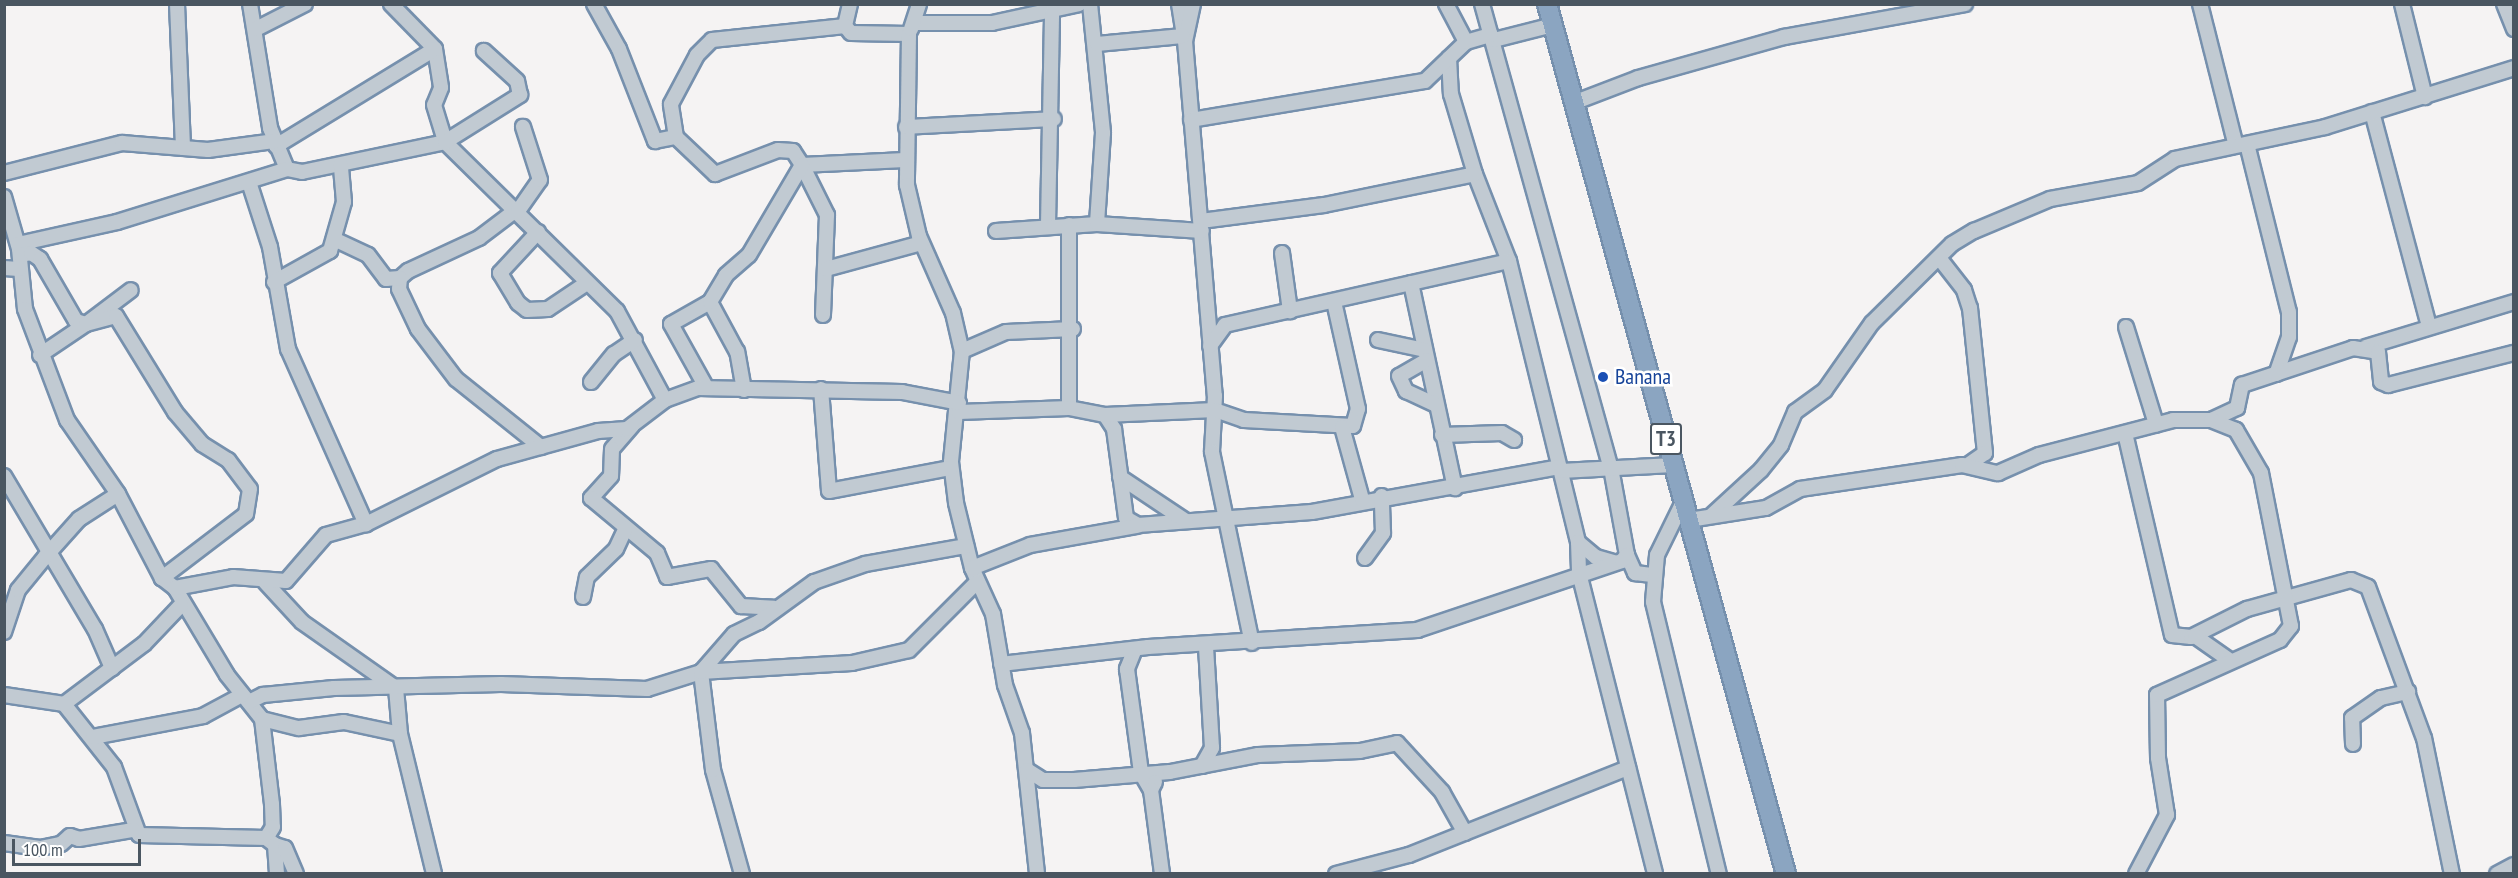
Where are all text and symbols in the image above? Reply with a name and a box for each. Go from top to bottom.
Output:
place label: Banana [1615,364,1671,390]
marker: Banana [1596,370,1610,384]
road number: T3 [1650,421,1682,457]
scale bar [15,827,144,865]
text: 100 m [23,838,63,861]

